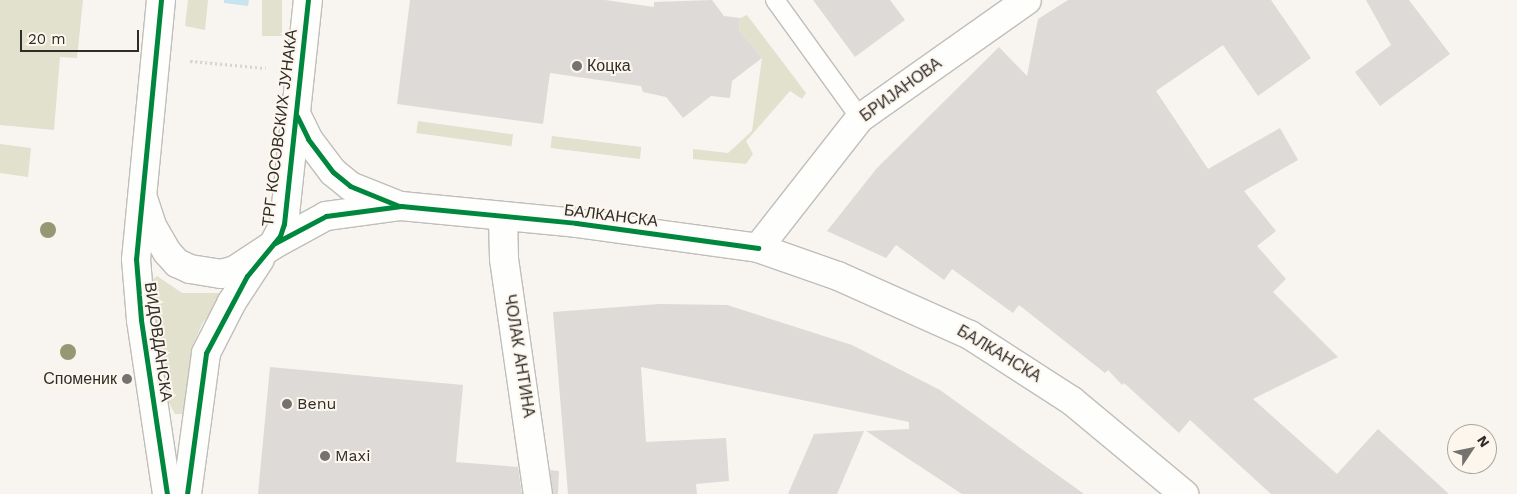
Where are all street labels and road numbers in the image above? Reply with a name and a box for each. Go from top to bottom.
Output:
street label: ТРГ КОСОВСКИХ ЈУНАКА [258,28,302,228]
street label: БРИЈАНОВА [856,54,946,126]
street label: БАЛКАНСКА [563,201,659,231]
street label: ВИДОВДАНСКА [140,281,176,403]
street label: ЧОЛАК АНТИНА [500,293,538,419]
street label: БАЛКАНСКА [953,321,1045,387]

